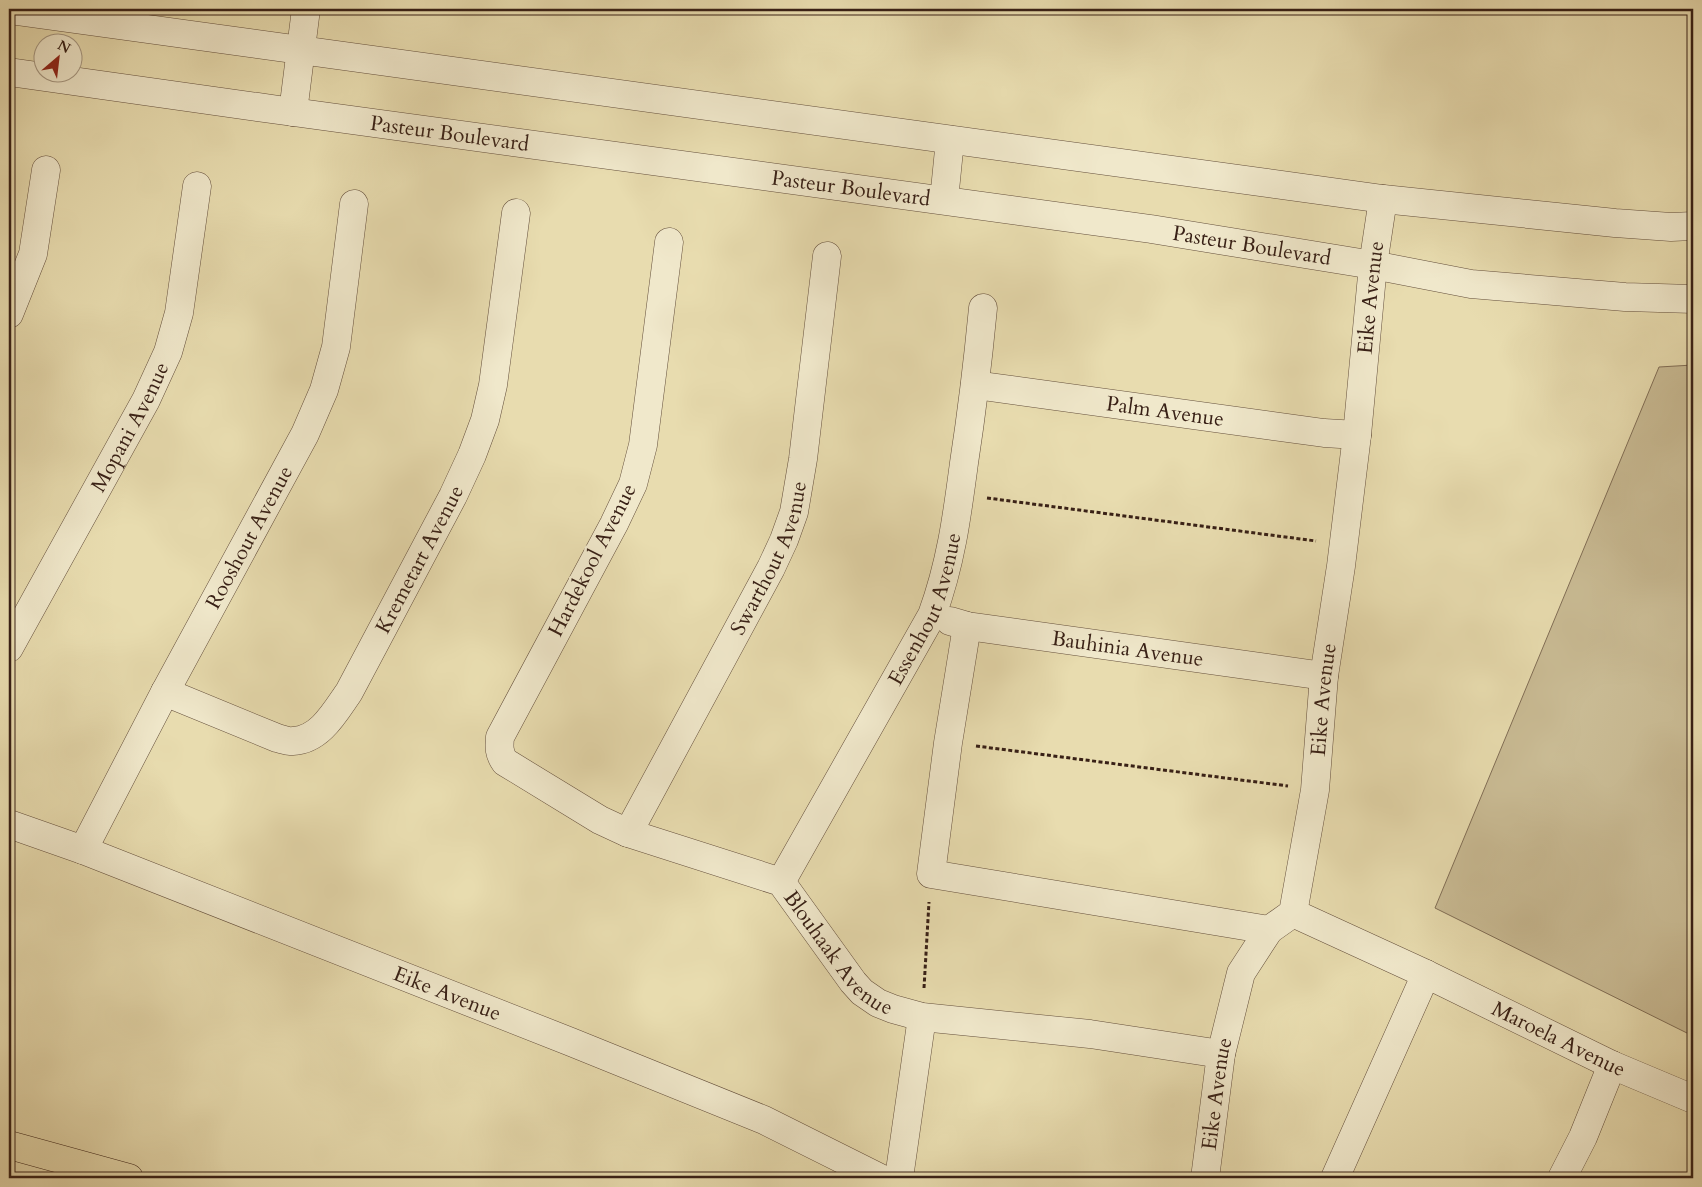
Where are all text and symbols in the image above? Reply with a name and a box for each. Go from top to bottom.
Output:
north arrow [32,32,82,82]
text: N [54,36,74,58]
street label: Pasteur Boulevard [368,109,531,159]
street label: Pasteur Boulevard [770,163,932,214]
street label: Pasteur Boulevard [1170,219,1333,273]
street label: Eike Avenue [1351,239,1391,355]
street label: Mopani Avenue [84,358,176,497]
street label: Palm Avenue [1105,389,1226,434]
street label: Rooshout Avenue [199,461,300,614]
street label: Hardekool Avenue [541,479,644,642]
street label: Swarthout Avenue [724,479,814,640]
street label: Kremetart Avenue [369,481,471,639]
street label: Essenhout Avenue [881,530,968,691]
street label: Bauhinia Avenue [1050,624,1205,674]
street label: Eike Avenue [1304,641,1344,757]
street label: Blouhaak Avenue [777,885,897,1022]
street label: Eike Avenue [389,960,505,1028]
street label: Maroela Avenue [1487,994,1630,1084]
street label: Eike Avenue [1195,1034,1240,1152]

